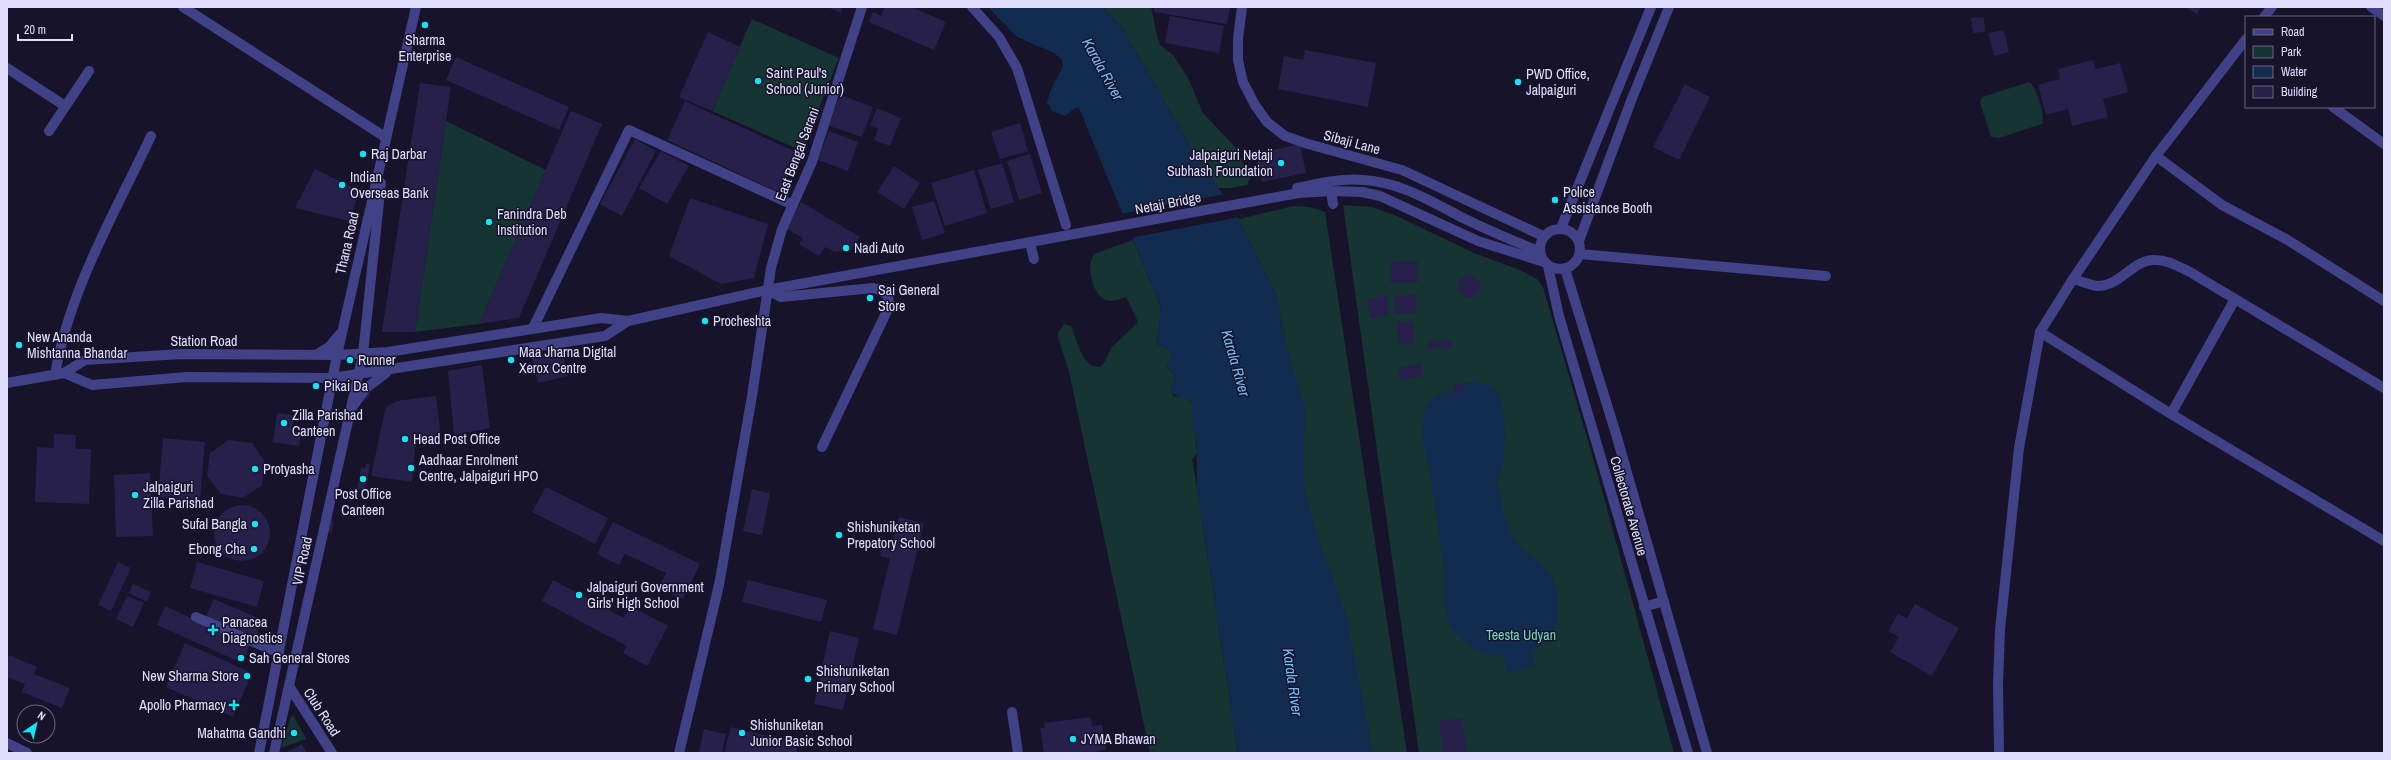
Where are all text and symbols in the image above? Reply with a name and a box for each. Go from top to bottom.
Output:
scale bar [18,16,72,42]
legend [2245,16,2375,108]
marker: Sharma Enterprise [420,20,430,30]
text: 20 m [24,22,46,38]
text: Road [2281,24,2305,40]
place label: Sharma Enterprise [399,31,451,65]
water label: Karala River [1077,34,1129,105]
text: Park [2281,44,2301,60]
place label: Saint Paul's School (Junior) [766,64,844,98]
text: Water [2281,64,2308,80]
place label: PWD Office, Jalpaiguri [1526,65,1590,99]
marker: Saint Paul's School (Junior) [753,76,763,86]
marker: PWD Office, Jalpaiguri [1513,77,1523,87]
text: Building [2281,84,2318,100]
street label: East Bengal Sarani [771,105,823,203]
street label: Sibaji Lane [1322,126,1382,158]
place label: Raj Darbar [371,145,427,163]
place label: Jalpaiguri Netaji Subhash Foundation [1167,146,1273,180]
marker: Raj Darbar [358,149,368,159]
marker: Jalpaiguri Netaji Subhash Foundation [1276,158,1286,168]
place label: Indian Overseas Bank [350,168,429,202]
marker: Indian Overseas Bank [337,180,347,190]
place label: Police Assistance Booth [1562,183,1652,217]
street label: Netaji Bridge [1133,188,1203,218]
marker: Police Assistance Booth [1550,195,1560,205]
place label: Fanindra Deb Institution [497,205,567,239]
street label: Thana Road [331,210,363,276]
marker: Fanindra Deb Institution [484,217,494,227]
place label: Nadi Auto [854,239,904,257]
marker: Nadi Auto [841,243,851,253]
place label: Sai General Store [878,281,939,315]
marker: Sai General Store [865,293,875,303]
place label: Procheshta [713,312,772,330]
marker: Procheshta [700,316,710,326]
water label: Karala River [1216,327,1256,400]
place label: New Ananda Mishtanna Bhandar [27,328,127,362]
street label: Station Road [170,332,238,350]
marker: New Ananda Mishtanna Bhandar [14,340,24,350]
place label: Maa Jharna Digital Xerox Centre [519,343,616,377]
place label: Runner [358,351,396,369]
marker: Runner [345,355,355,365]
marker: Maa Jharna Digital Xerox Centre [506,355,516,365]
place label: Pikai Da [324,377,369,395]
marker: Pikai Da [311,381,321,391]
place label: Zilla Parishad Canteen [292,406,363,440]
marker: Zilla Parishad Canteen [279,418,289,428]
place label: Head Post Office [413,430,500,448]
marker: Head Post Office [400,434,410,444]
place label: Aadhaar Enrolment Centre, Jalpaiguri HPO [418,451,538,485]
street label: Collectorate Avenue [1606,454,1652,558]
place label: Protyasha [263,460,315,478]
marker: Aadhaar Enrolment Centre, Jalpaiguri HPO [406,463,416,473]
marker: Protyasha [250,464,260,474]
marker: Post Office Canteen [358,474,368,484]
place label: Jalpaiguri Zilla Parishad [143,478,214,512]
place label: Post Office Canteen [335,485,391,519]
marker: Jalpaiguri Zilla Parishad [130,490,140,500]
place label: Sufal Bangla [182,515,248,533]
place label: Shishuniketan Prepatory School [847,518,935,552]
marker: Sufal Bangla [250,519,260,529]
marker: Shishuniketan Prepatory School [834,530,844,540]
street label: VIP Road [288,535,316,587]
place label: Ebong Cha [189,540,247,558]
marker: Ebong Cha [249,544,259,554]
place label: Jalpaiguri Government Girls' High School [587,578,704,612]
marker: Jalpaiguri Government Girls' High School [574,590,584,600]
place label: Panacea Diagnostics [222,613,283,647]
marker: Panacea Diagnostics [207,624,219,636]
park label: Teesta Udyan [1486,626,1556,644]
water label: Karala River [1278,647,1308,718]
place label: Sah General Stores [249,649,350,667]
marker: Sah General Stores [236,653,246,663]
place label: Shishuniketan Primary School [816,662,894,696]
place label: New Sharma Store [142,667,239,685]
marker: New Sharma Store [242,671,252,681]
marker: Shishuniketan Primary School [803,674,813,684]
street label: Club Road [300,684,344,740]
place label: Apollo Pharmacy [138,696,226,714]
marker: Apollo Pharmacy [229,700,239,710]
north arrow [16,704,56,744]
text: N [35,708,48,723]
place label: Shishuniketan Junior Basic School [750,716,852,750]
place label: Mahatma Gandhi [197,724,286,742]
marker: Mahatma Gandhi [289,728,299,738]
marker: Shishuniketan Junior Basic School [737,728,747,738]
place label: JYMA Bhawan [1081,730,1156,748]
marker: JYMA Bhawan [1068,734,1078,744]

